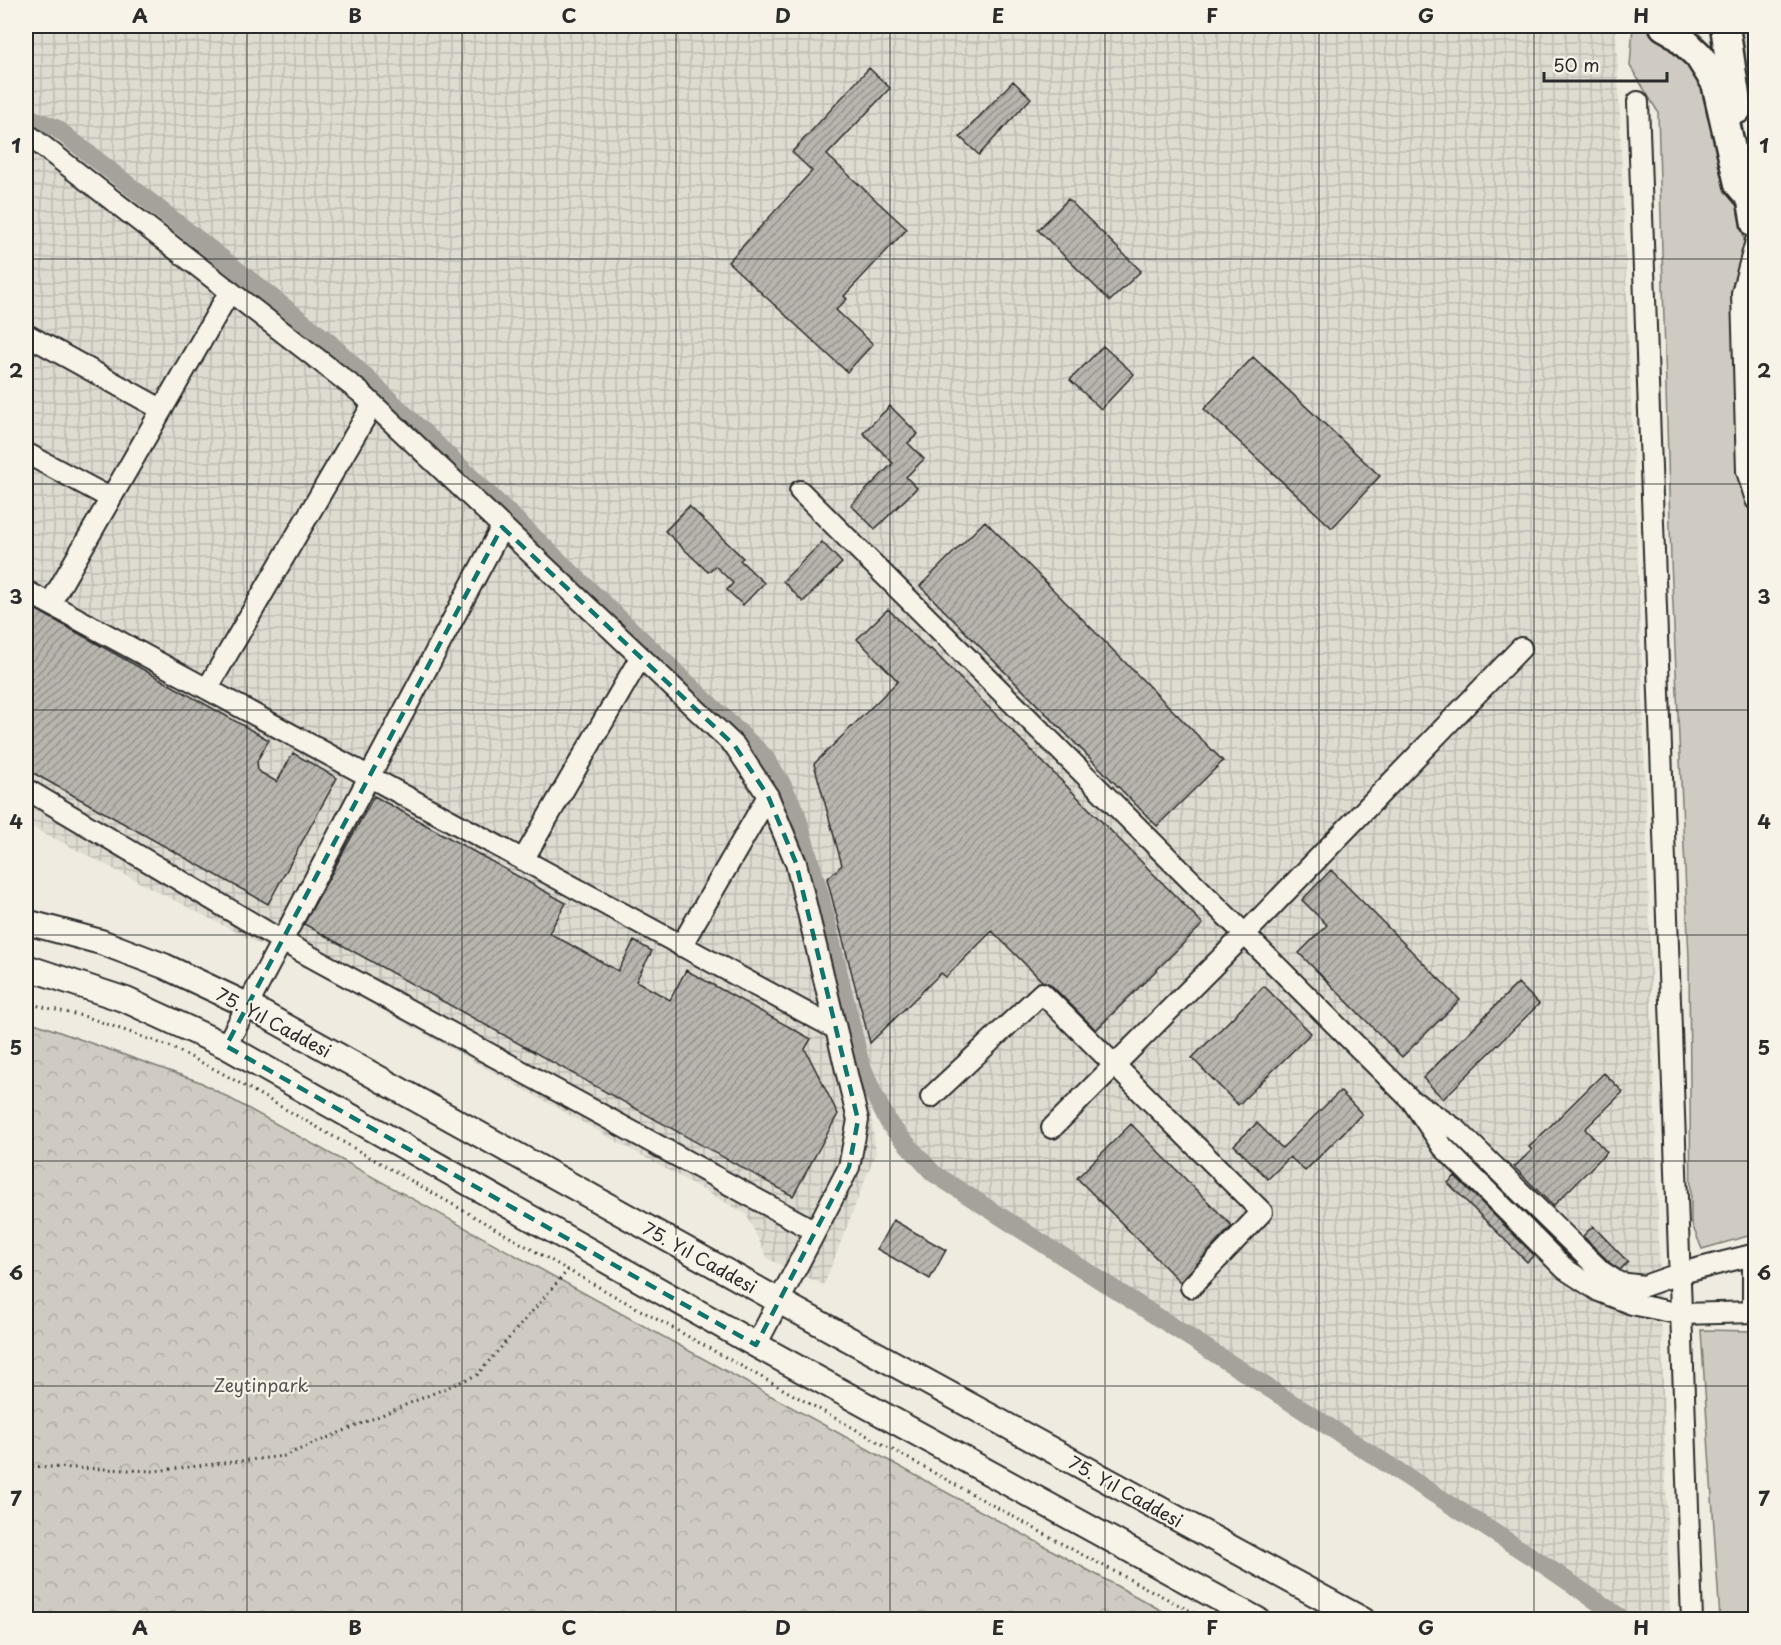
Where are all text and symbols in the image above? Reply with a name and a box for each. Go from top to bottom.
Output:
text: A [132,0,148,30]
text: B [348,0,362,30]
text: C [561,0,577,30]
text: D [775,0,791,30]
text: E [992,0,1004,30]
text: F [1206,0,1218,30]
text: G [1418,0,1434,30]
text: H [1633,0,1649,30]
scale bar [1544,45,1667,83]
text: 50 m [1553,51,1600,78]
text: 1 [11,130,21,160]
text: 1 [1759,130,1769,160]
text: 2 [9,355,23,385]
text: 2 [1757,355,1771,385]
text: 3 [9,581,23,611]
text: 3 [1757,581,1771,611]
text: 4 [9,806,23,836]
text: 4 [1757,806,1771,836]
street label: 75. Yıl Caddesi [212,980,336,1064]
text: 5 [10,1032,22,1062]
text: 5 [1758,1032,1770,1062]
street label: 75. Yıl Caddesi [638,1214,762,1300]
text: 6 [9,1257,23,1287]
text: 6 [1757,1257,1771,1287]
park label: Zeytinpark [214,1371,309,1398]
street label: 75. Yıl Caddesi [1064,1448,1188,1534]
text: 7 [10,1483,22,1513]
text: 7 [1758,1483,1770,1513]
text: A [132,1612,148,1642]
text: B [348,1612,362,1642]
text: C [561,1612,577,1642]
text: D [775,1612,791,1642]
text: E [992,1612,1004,1642]
text: F [1206,1612,1218,1642]
text: G [1418,1612,1434,1642]
text: H [1633,1612,1649,1642]

